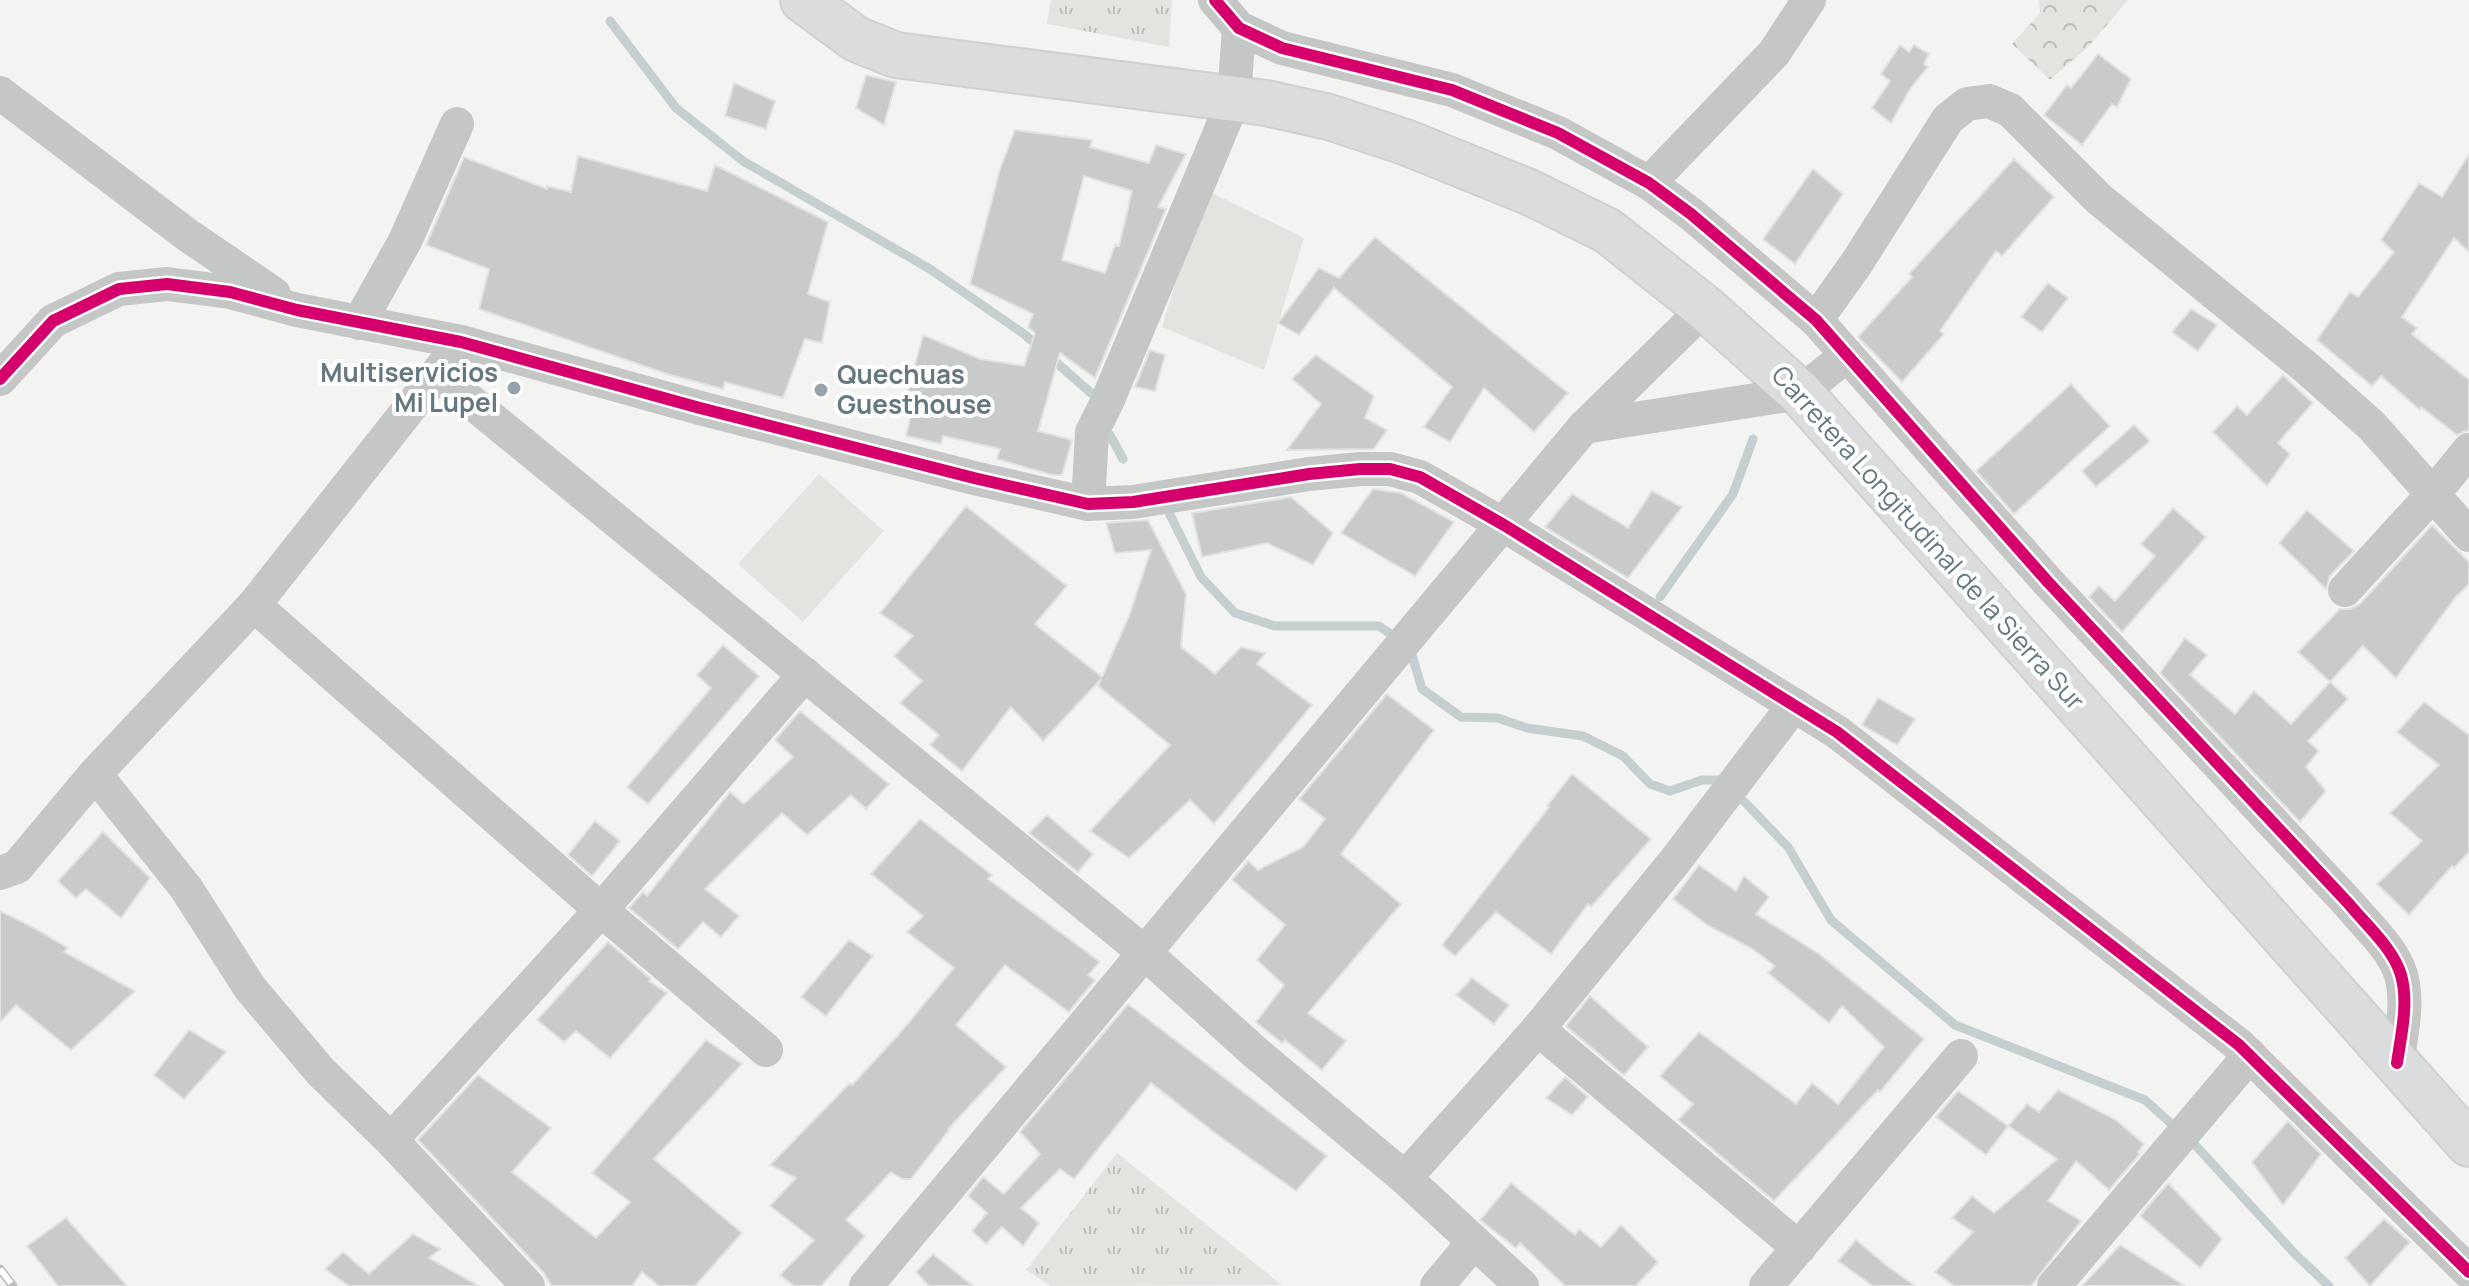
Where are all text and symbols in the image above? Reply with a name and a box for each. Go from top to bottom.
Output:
place label: Multiservicios Mi Lupel [320,354,498,420]
place label: Quechuas Guesthouse [837,356,992,422]
street label: Carretera Longitudinal de la Sierra Sur [1764,357,2093,717]
marker: Multiservicios Mi Lupel [505,379,523,397]
marker: Quechuas Guesthouse [812,381,830,399]

